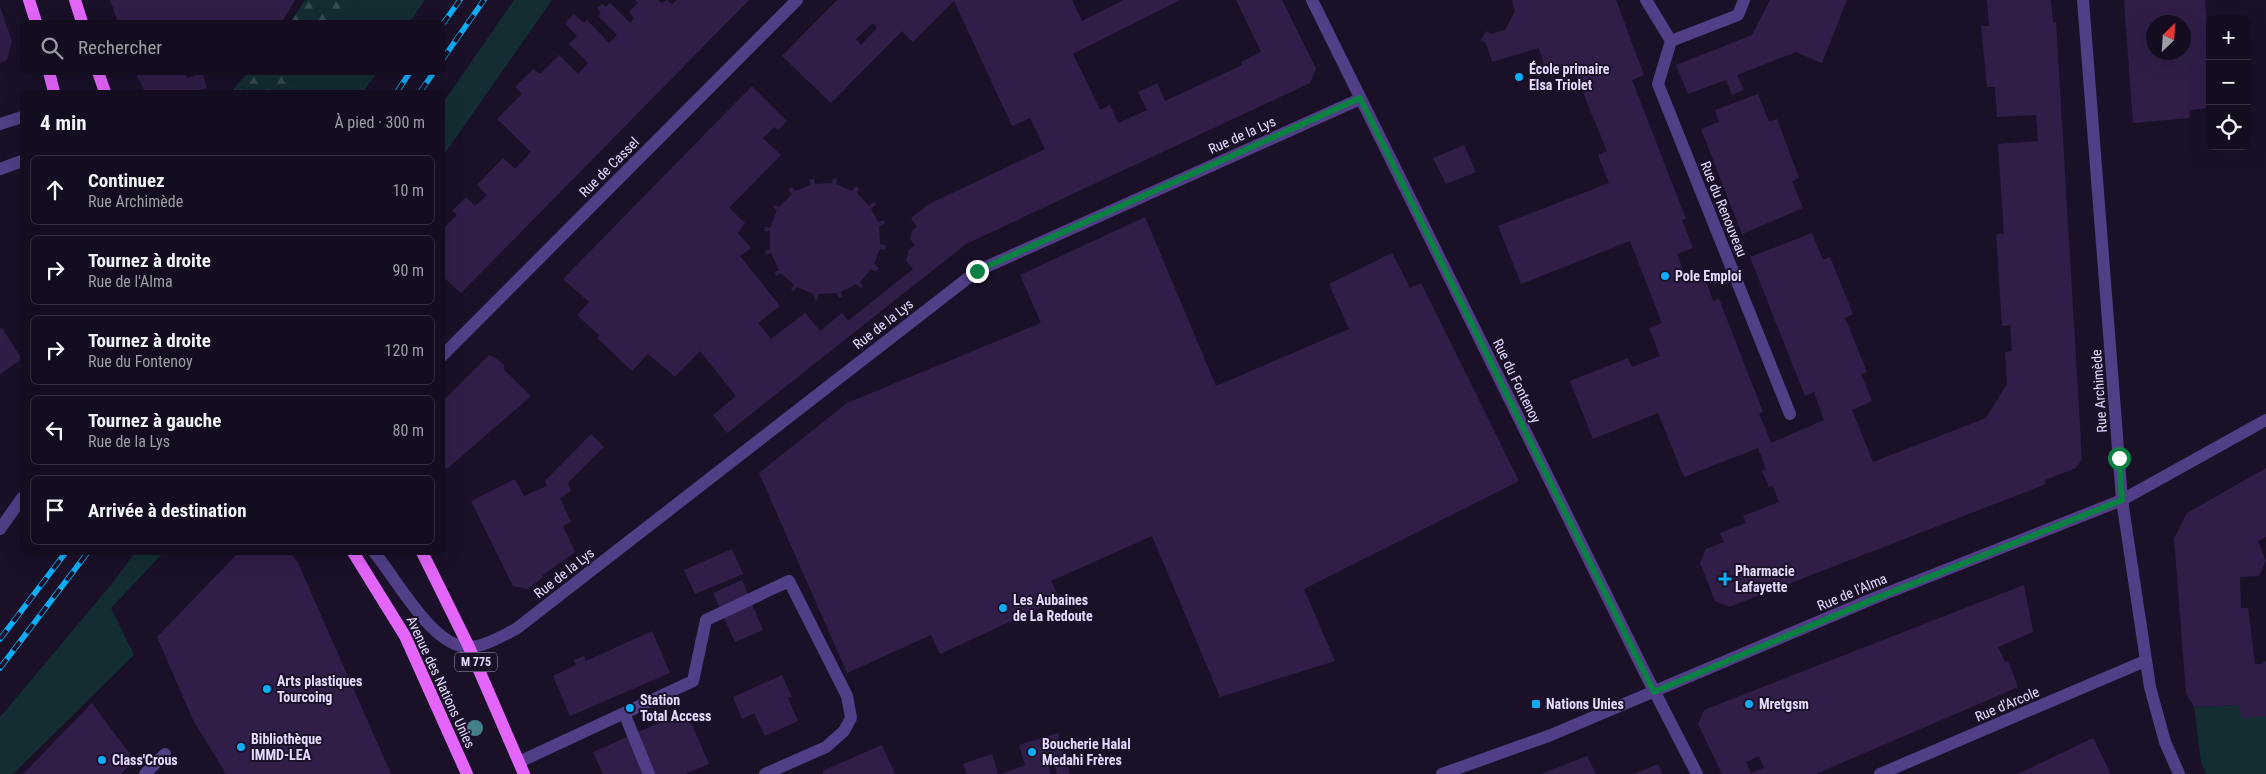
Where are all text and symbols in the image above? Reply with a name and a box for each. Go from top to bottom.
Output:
north arrow [2146,15,2191,60]
map controls [2206,15,2251,150]
button: + [2206,15,2251,60]
search box [20,20,445,75]
icon: search [38,34,66,62]
text: Rechercher [78,36,162,59]
place label: École primaire Elsa Triolet [1529,60,1610,93]
button: − [2206,60,2251,105]
marker: École primaire Elsa Triolet [1513,71,1525,83]
button: locate [2206,105,2251,150]
text: 4 min [40,111,87,135]
text: À pied · 300 m [334,113,425,132]
street label: Rue de la Lys [1206,113,1278,157]
street label: Rue de Cassel [576,134,642,200]
street label: Rue du Renouveau [1698,159,1750,259]
text: Continuez [88,169,165,192]
icon: ahead [41,176,69,204]
text: 10 m [392,181,424,200]
text: Rue Archimède [88,192,183,211]
text: Tournez à droite [88,249,211,272]
icon: right [41,256,69,284]
route end [966,260,989,283]
text: 90 m [392,261,424,280]
place label: Pole Emploi [1675,268,1742,284]
marker: Pole Emploi [1659,270,1671,282]
text: Rue de l'Alma [88,272,173,291]
street label: Rue de la Lys [850,296,916,352]
text: Tournez à droite [88,329,211,352]
icon: right [41,336,69,364]
street label: Rue du Fontenoy [1490,336,1544,426]
text: 120 m [385,341,424,360]
street label: Rue Archimède [2088,348,2110,433]
text: Rue du Fontenoy [88,352,193,371]
text: Tournez à gauche [88,409,221,432]
icon: left [41,416,69,444]
text: 80 m [392,421,424,440]
text: Rue de la Lys [88,432,170,451]
route start [2108,447,2131,470]
icon: arrive [41,496,69,524]
text: Arrivée à destination [88,499,247,522]
street label: Rue de la Lys [531,545,597,601]
place label: Pharmacie Lafayette [1735,563,1795,595]
street label: Rue de l'Alma [1815,570,1889,614]
marker: Pharmacie Lafayette [1719,573,1731,585]
place label: Les Aubaines de La Redoute [1013,592,1093,624]
marker: Les Aubaines de La Redoute [997,602,1009,614]
street label: Avenue des Nations Unies [403,614,479,750]
road number: M 775 [455,652,497,672]
place label: Arts plastiques Tourcoing [277,673,362,705]
marker: Arts plastiques Tourcoing [261,683,273,695]
street label: Rue d'Arcole [1973,683,2042,725]
place label: Station Total Access [640,692,711,724]
place label: Nations Unies [1546,696,1624,712]
place label: Mretgsm [1759,696,1809,712]
marker: Nations Unies [1530,698,1542,710]
marker: Mretgsm [1743,698,1755,710]
marker: Station Total Access [624,702,636,714]
place label: Bibliothèque IMMD-LEA [251,731,322,763]
place label: Boucherie Halal Medahi Frères [1042,736,1131,768]
marker: Bibliothèque IMMD-LEA [235,741,247,753]
marker: Boucherie Halal Medahi Frères [1026,746,1038,758]
place label: Class'Crous [112,752,178,768]
marker: Class'Crous [96,754,108,766]

